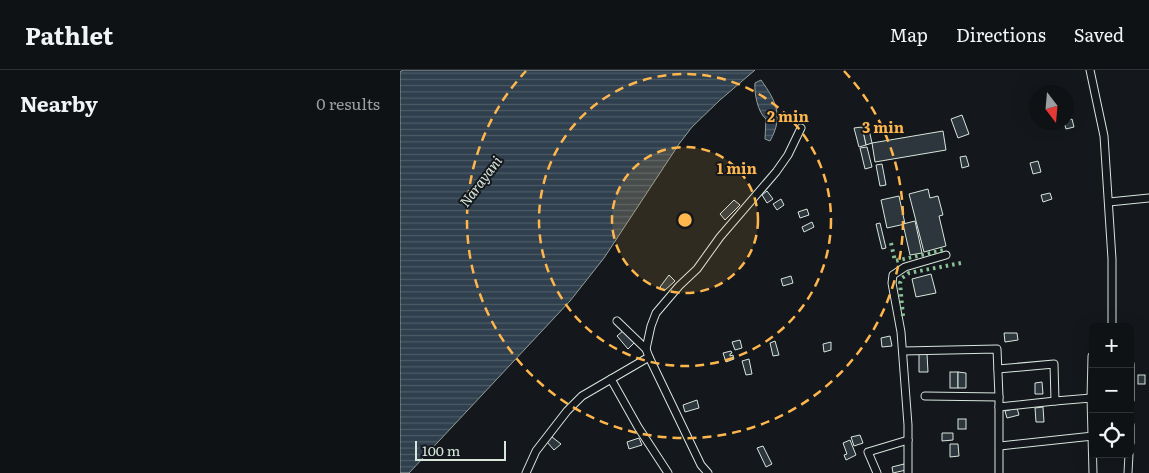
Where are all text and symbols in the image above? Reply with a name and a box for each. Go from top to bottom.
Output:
text: Pathlet [25,17,113,52]
text: Map [890,21,928,48]
text: Directions [956,21,1046,48]
text: Saved [1074,21,1124,48]
north arrow [1029,85,1074,130]
text: Nearby [20,87,98,118]
text: 0 results [316,91,380,115]
text: 2 min [767,104,810,127]
text: 3 min [862,115,905,138]
water label: Narayani [454,151,506,211]
text: 1 min [717,156,758,179]
centre of rings [676,211,694,229]
map controls [1089,323,1134,458]
button: + [1089,323,1134,368]
button: − [1089,368,1134,413]
button: locate [1089,413,1134,458]
scale bar [415,438,506,461]
text: 100 m [422,440,460,460]

